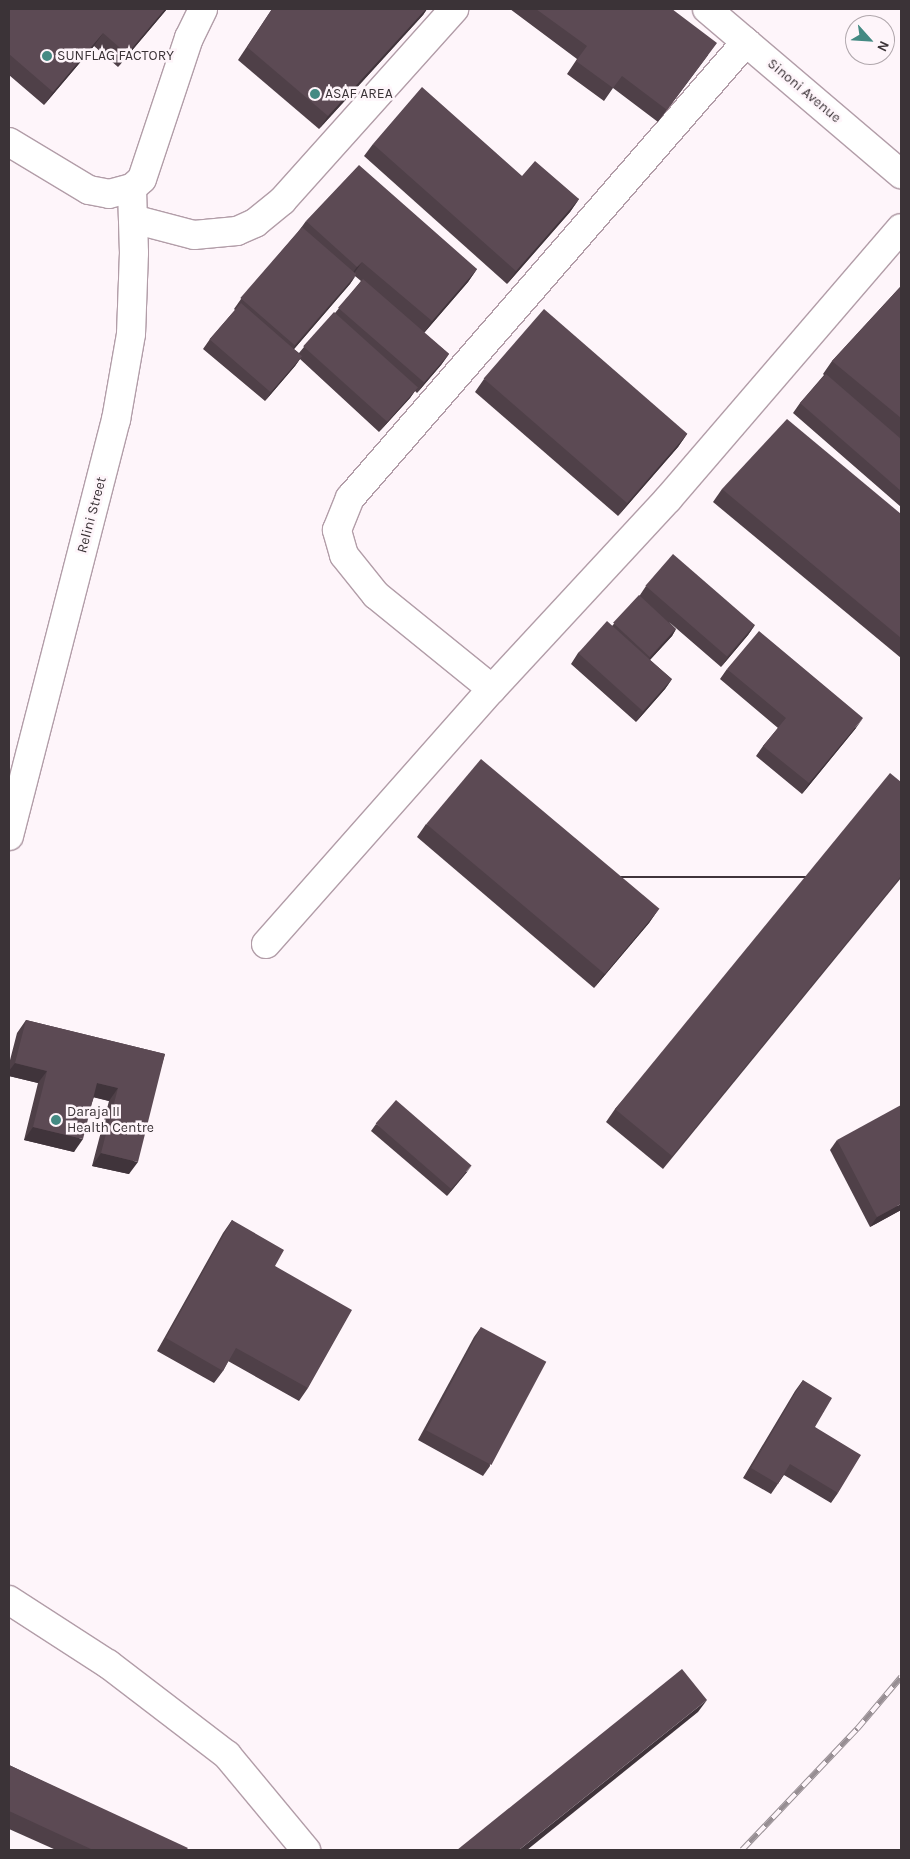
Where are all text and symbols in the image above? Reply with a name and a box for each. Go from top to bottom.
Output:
north arrow [845,15,895,65]
text: N [873,38,893,55]
place label: SUNFLAG FACTORY [57,48,174,64]
marker: SUNFLAG FACTORY [41,50,53,62]
street label: Sinoni Avenue [764,55,844,127]
place label: ASAF AREA [325,86,393,102]
marker: ASAF AREA [309,88,321,100]
street label: Relini Street [74,475,110,555]
place label: Daraja II Health Centre [67,1104,154,1136]
marker: Daraja II Health Centre [49,1113,63,1127]

